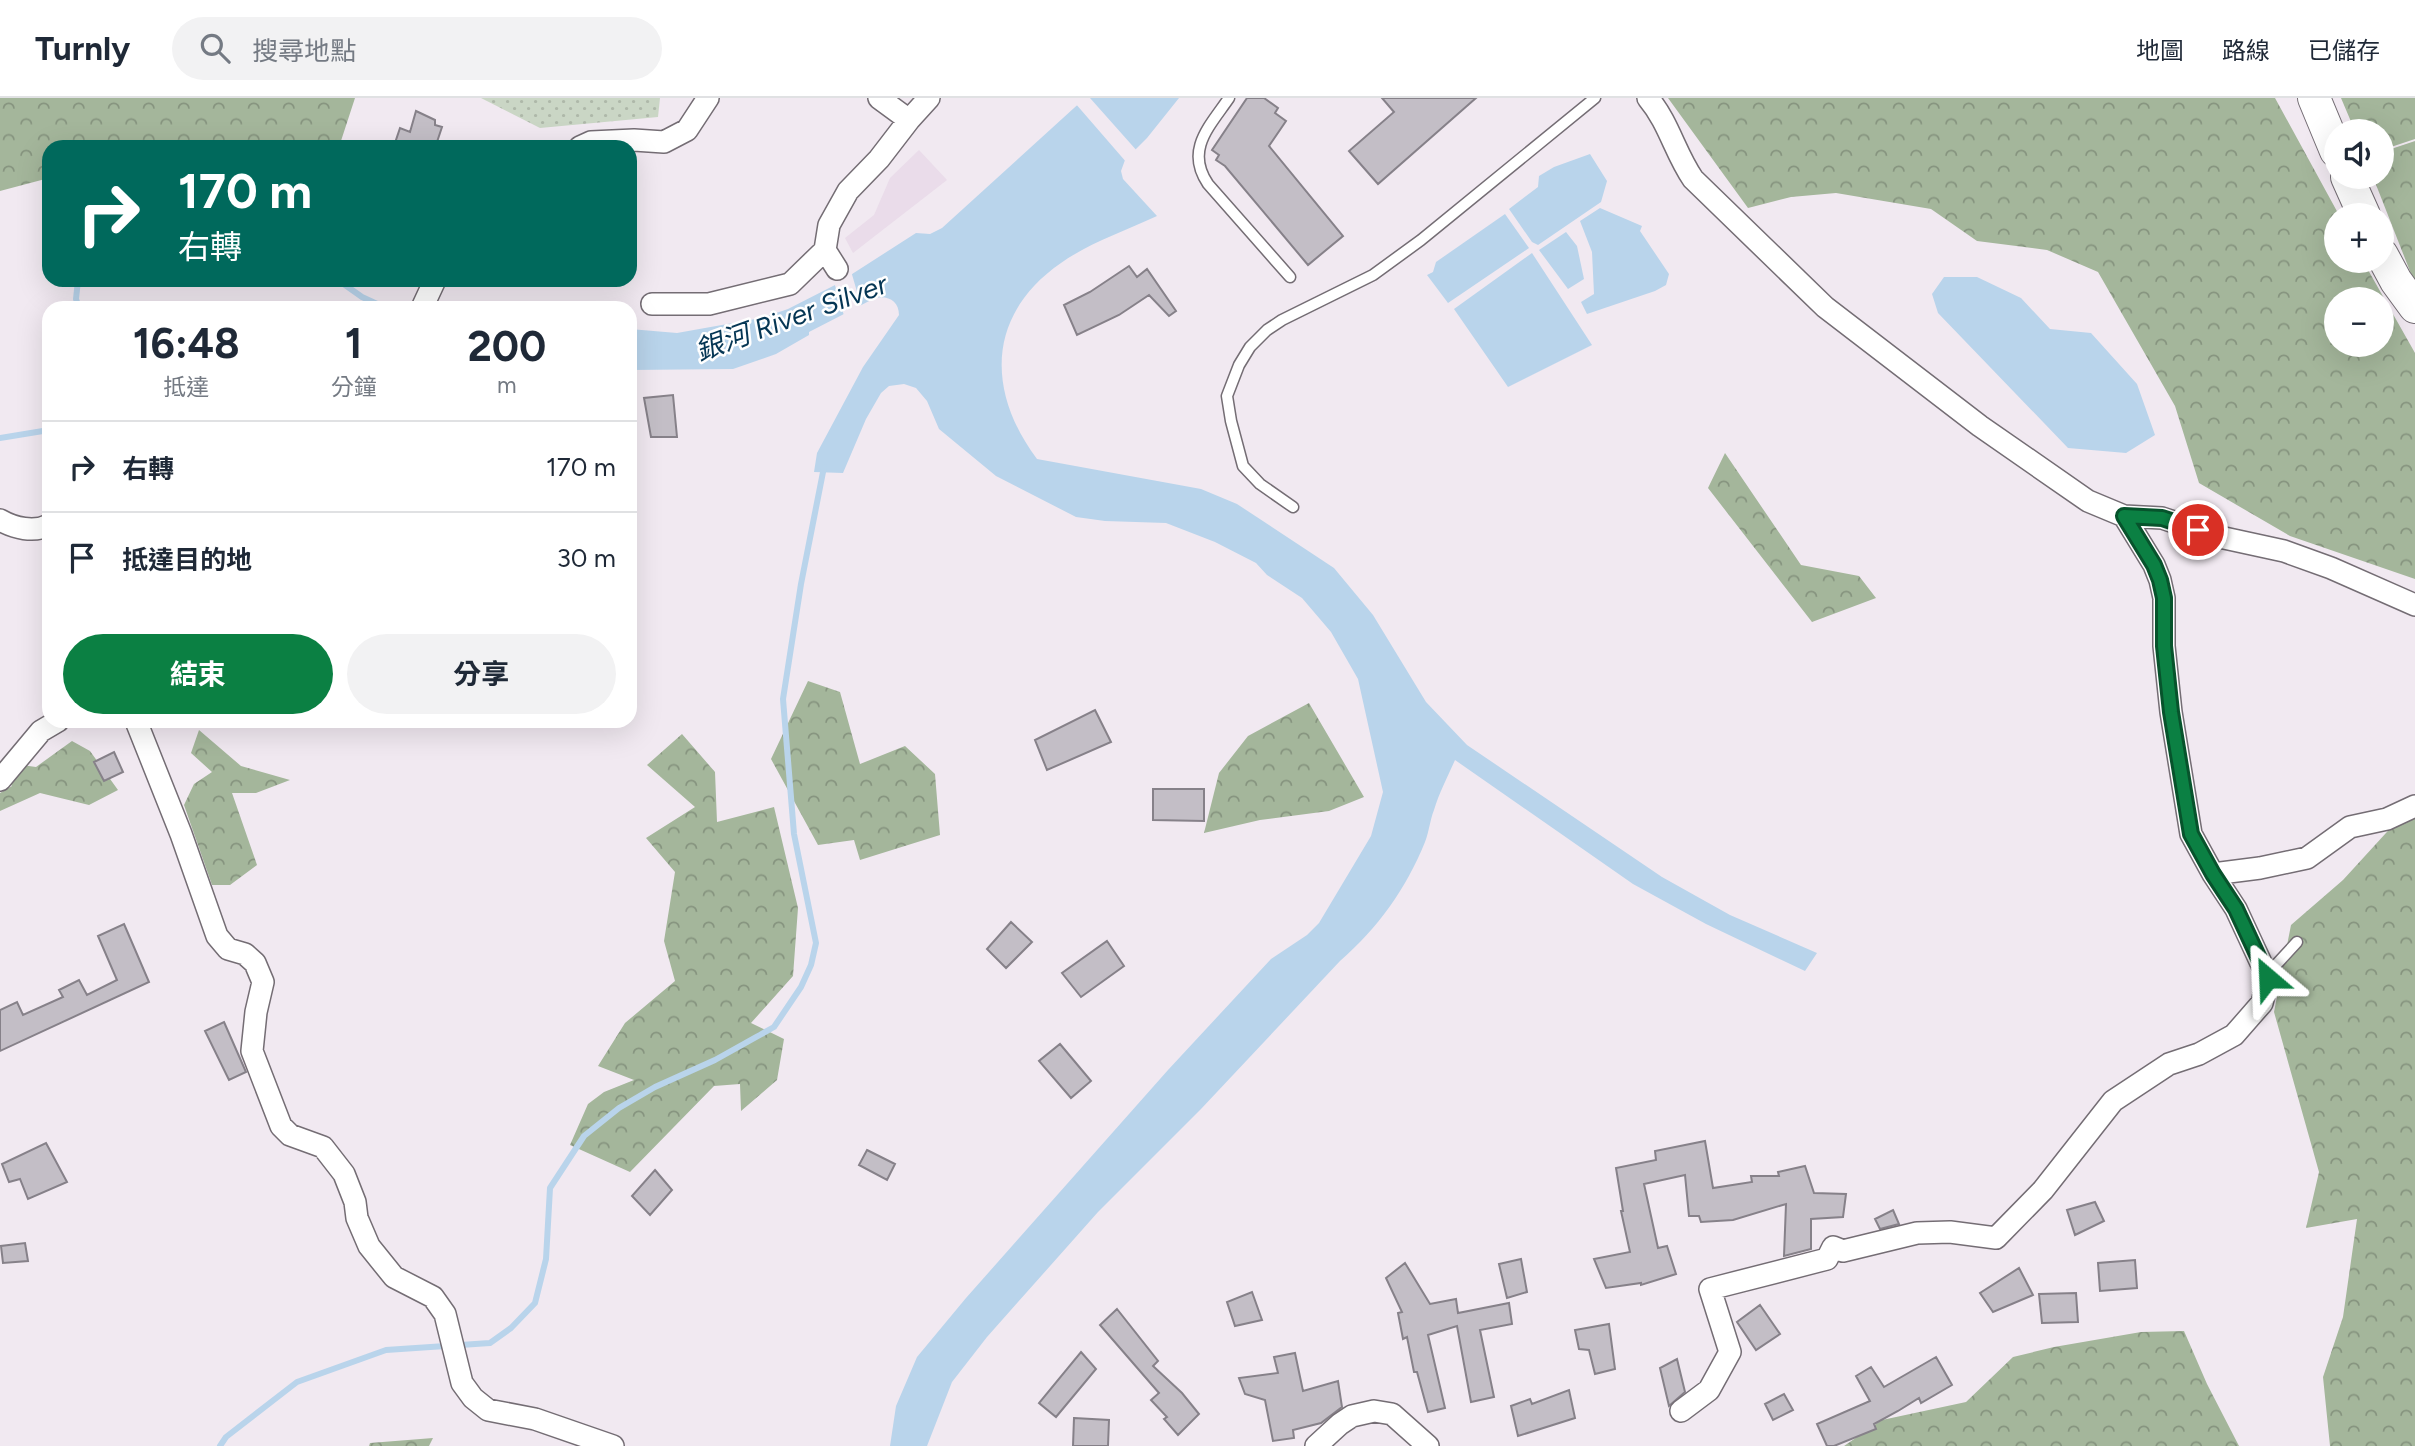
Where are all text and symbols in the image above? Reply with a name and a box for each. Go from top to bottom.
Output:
search box [172,17,662,80]
text: Turnly [35,29,130,68]
icon: search [196,29,234,67]
text: 搜尋地點 [252,35,356,67]
text: 地圖 [2136,36,2184,65]
text: 路線 [2222,36,2270,65]
text: 已儲存 [2308,36,2380,65]
map controls [2324,119,2394,357]
button: sound [2324,119,2394,189]
text: 170 m [178,161,312,220]
icon: right [63,168,154,259]
button: + [2324,203,2394,273]
text: 右轉 [178,228,242,266]
water label: 銀河 River Silver [690,266,893,368]
button: − [2324,287,2394,357]
text: 16:48 [133,318,240,369]
text: 1 [345,318,362,369]
text: 200 [467,321,546,372]
text: m [497,371,517,399]
text: 抵達 [163,373,209,401]
text: 分鐘 [331,373,377,401]
icon: right [63,448,101,486]
text: 170 m [546,451,616,483]
text: 右轉 [122,453,174,485]
pin [2168,500,2228,560]
icon: arrive [2179,511,2217,549]
icon: arrive [63,539,101,577]
text: 30 m [557,542,616,574]
text: 抵達目的地 [122,544,252,576]
button: 結束 [63,634,333,714]
button: 分享 [347,634,616,714]
position arrow [2231,941,2305,1015]

